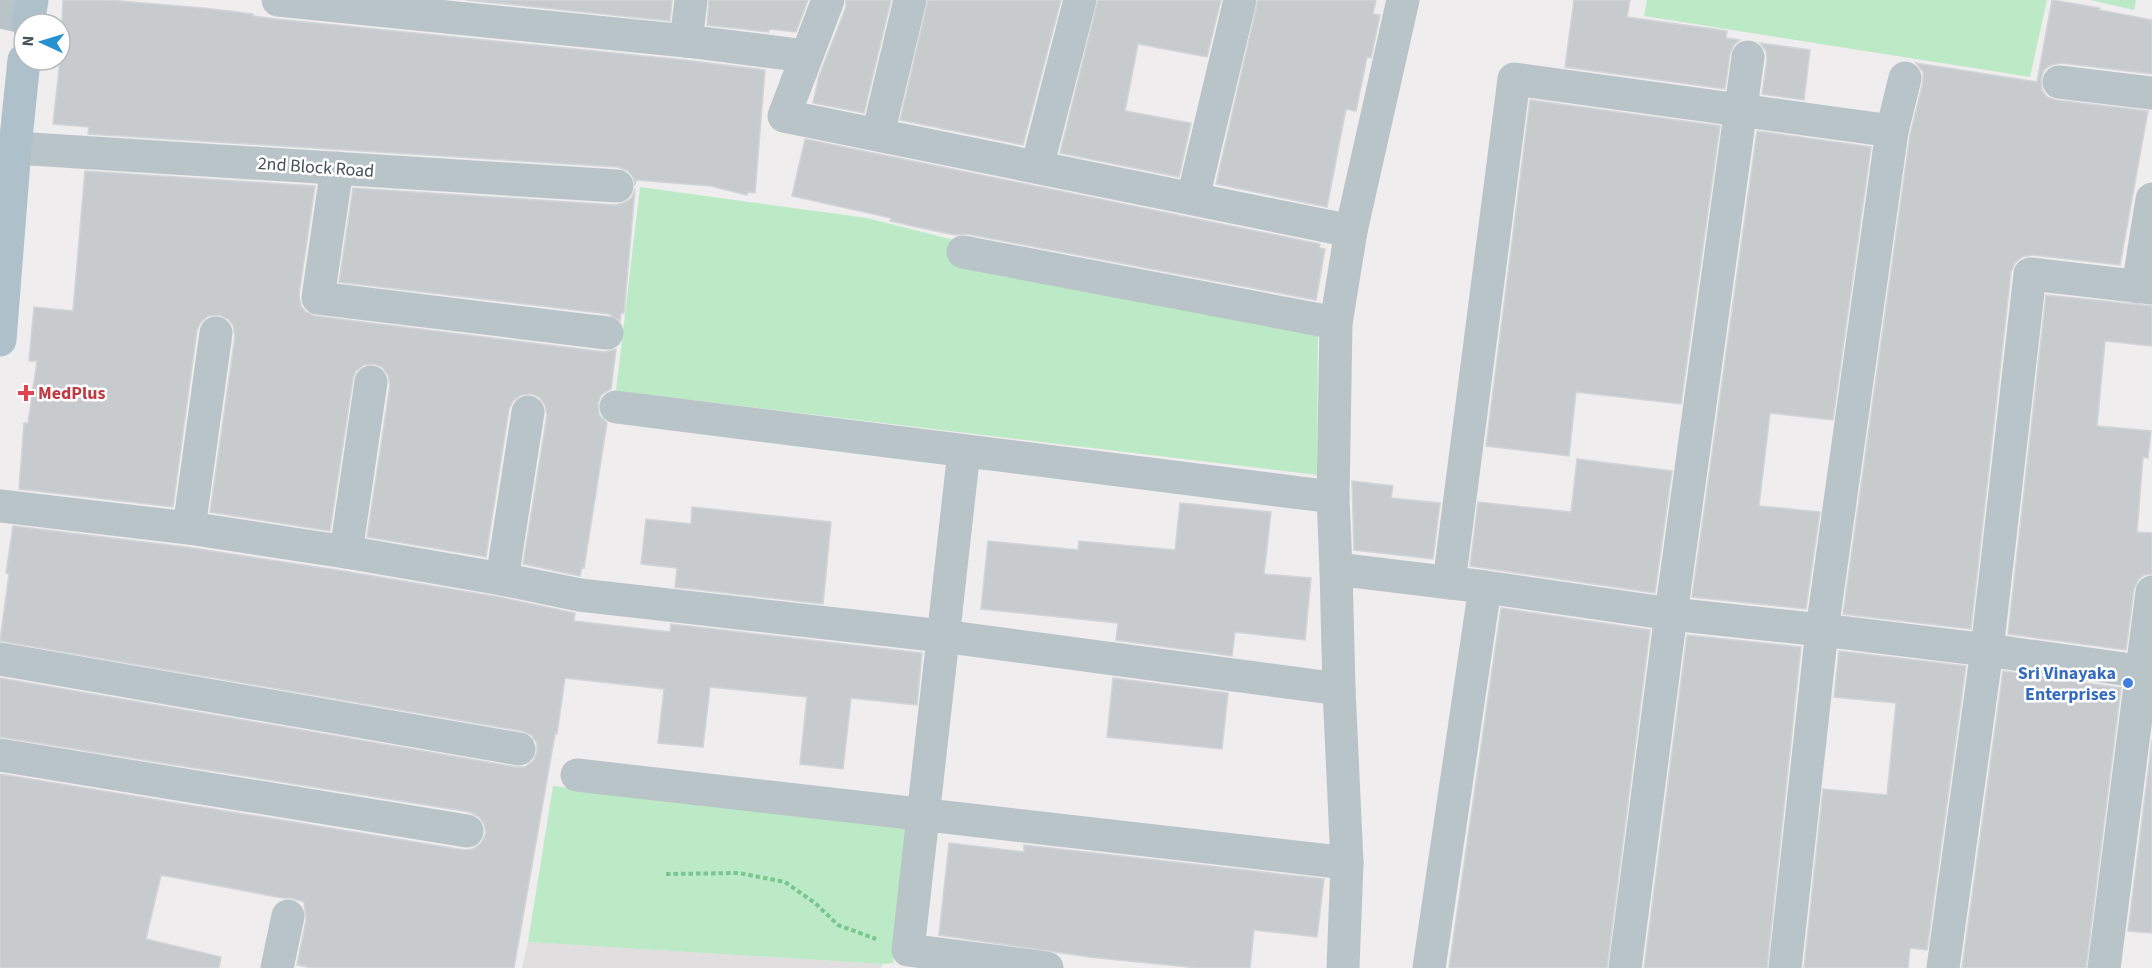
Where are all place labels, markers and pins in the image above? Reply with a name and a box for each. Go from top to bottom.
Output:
place label: MedPlus [38,381,105,406]
marker: MedPlus [19,386,33,400]
place label: Sri Vinayaka Enterprises [2018,661,2116,707]
marker: Sri Vinayaka Enterprises [2121,676,2135,690]

